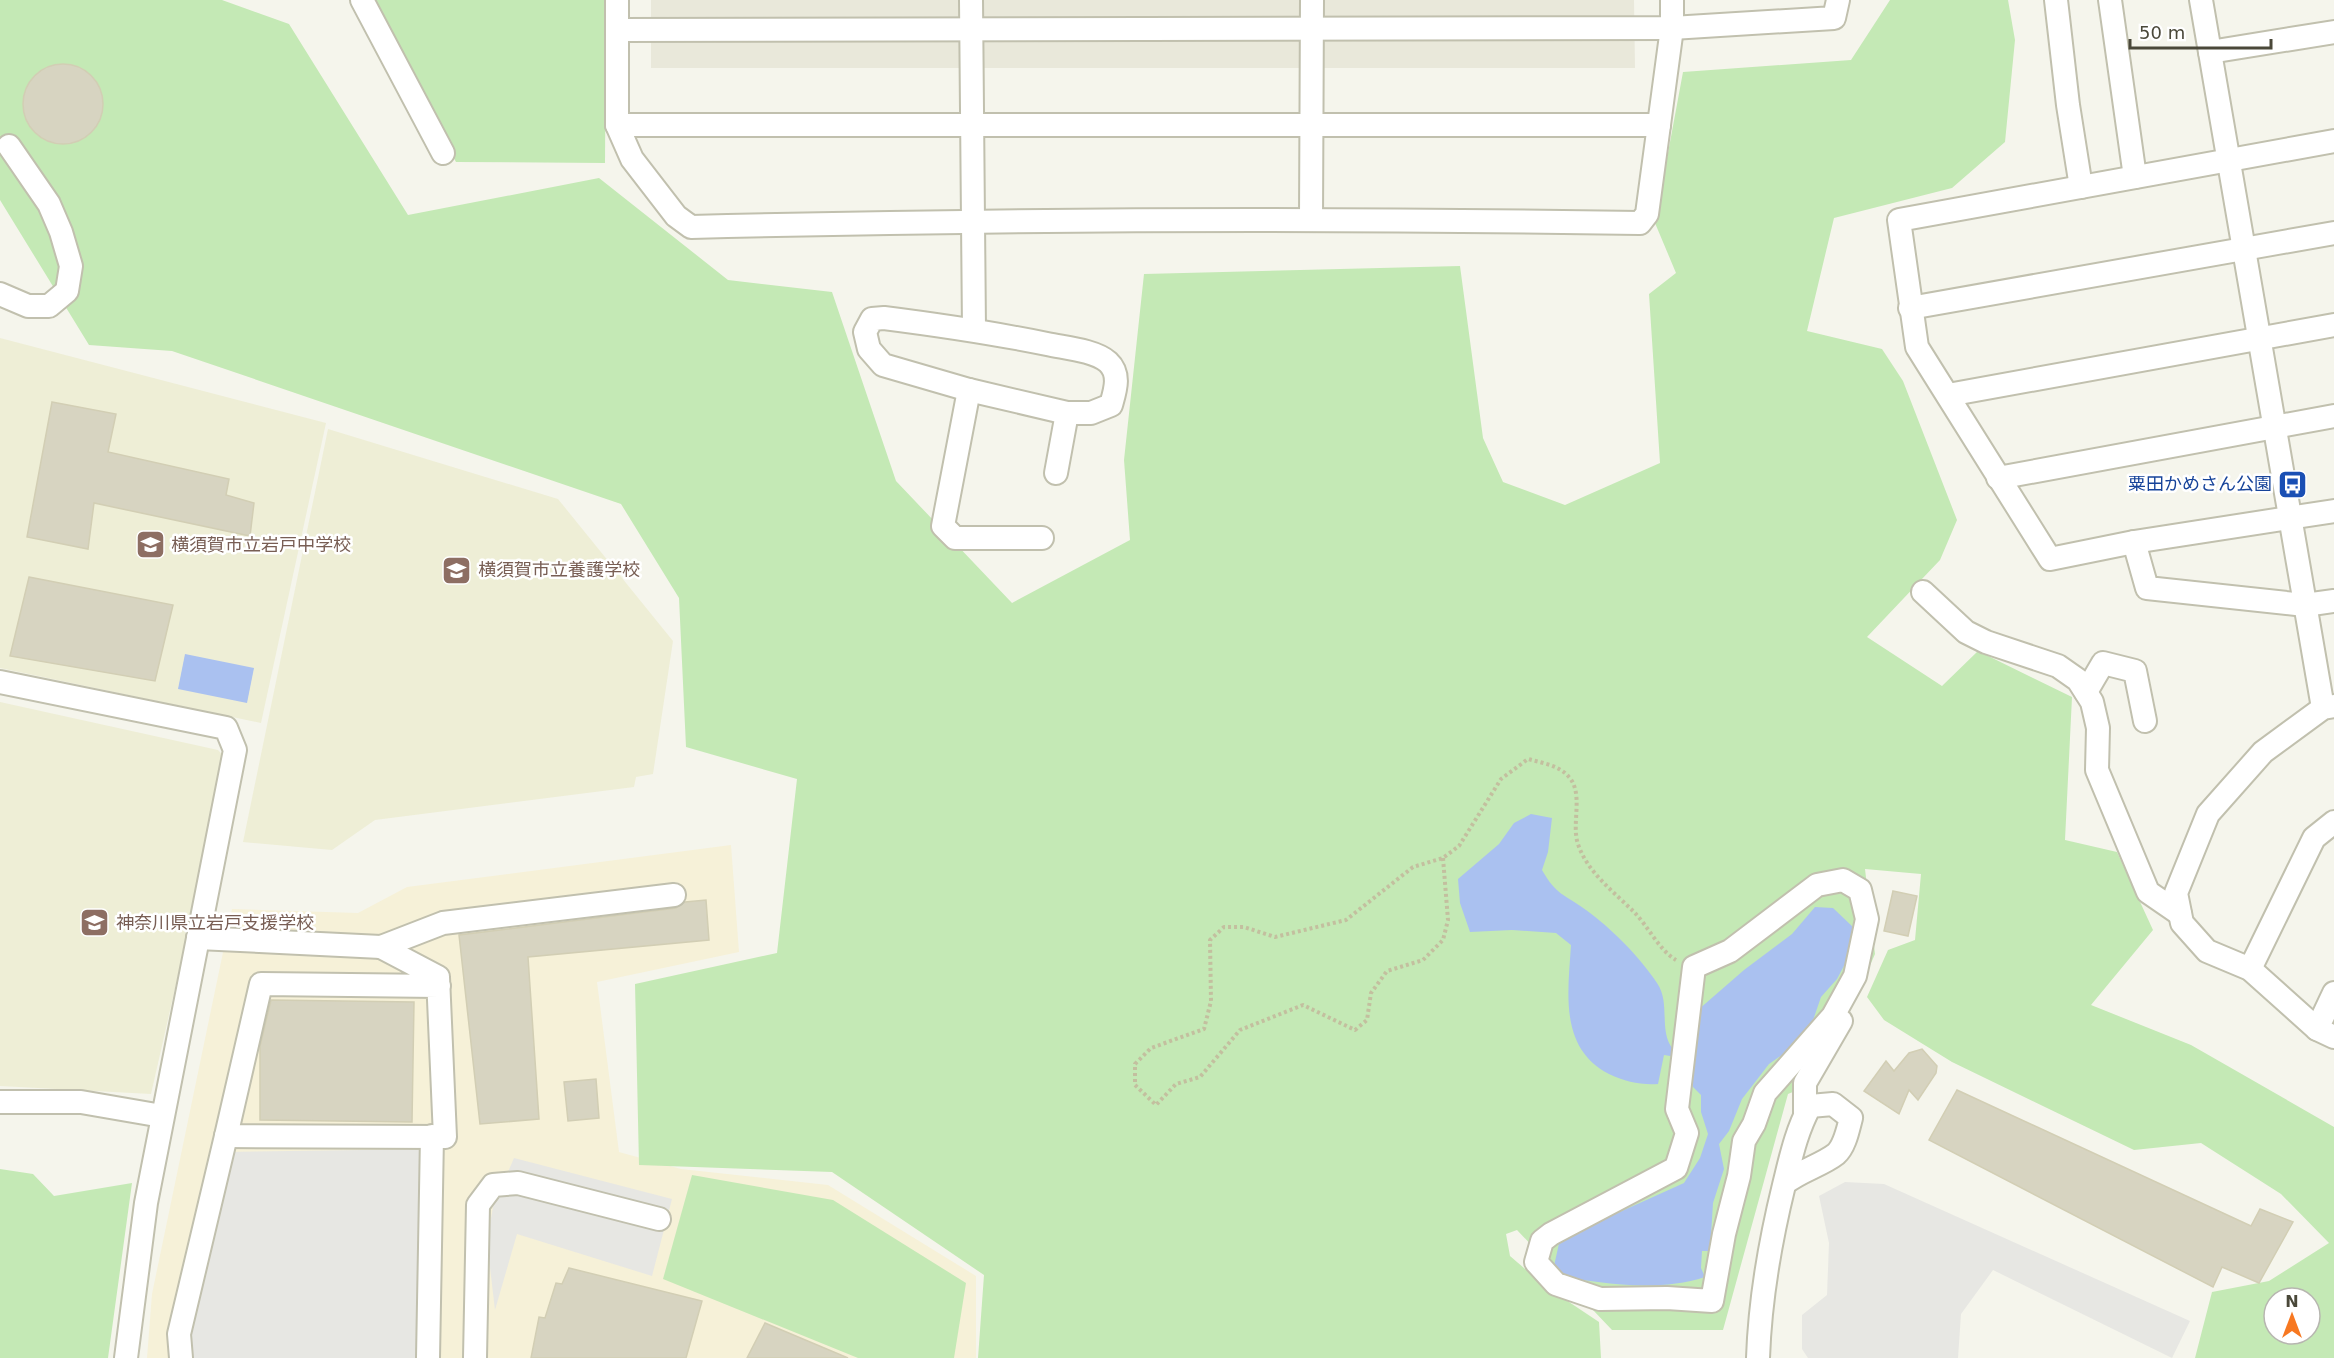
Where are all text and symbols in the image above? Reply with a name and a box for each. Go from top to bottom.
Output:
scale bar [2130,12,2271,50]
text: 50 m [2139,22,2185,43]
bus stop icon: 粟田かめさん公園 [2277,468,2309,500]
place label: 粟田かめさん公園 [2128,473,2272,494]
school or university icon: 横須賀市立岩戸中学校 [134,529,166,561]
place label: 横須賀市立岩戸中学校 [171,534,351,555]
school or university icon: 横須賀市立養護学校 [441,554,473,586]
place label: 横須賀市立養護学校 [478,559,640,580]
school or university icon: 神奈川県立岩戸支援学校 [79,907,111,939]
place label: 神奈川県立岩戸支援学校 [116,912,314,933]
north arrow [2262,1286,2322,1346]
text: N [2285,1292,2299,1311]

